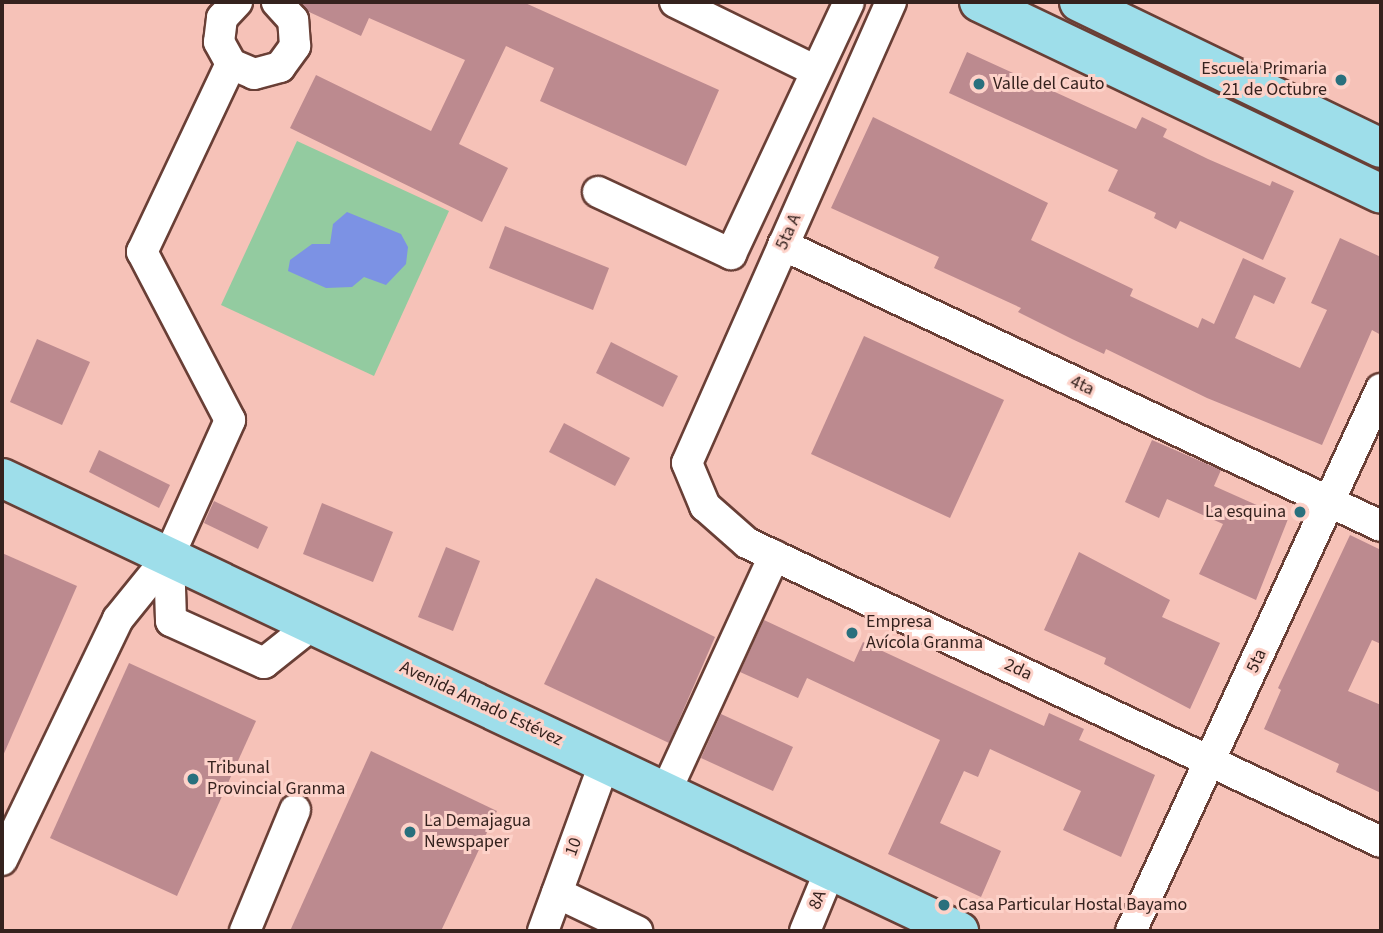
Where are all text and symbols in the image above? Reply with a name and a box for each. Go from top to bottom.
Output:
place label: Escuela Primaria 21 de Octubre [1201,59,1327,102]
marker: Escuela Primaria 21 de Octubre [1333,72,1349,88]
place label: Valle del Cauto [993,73,1104,95]
marker: Valle del Cauto [971,76,987,92]
street label: 5ta A [772,211,806,253]
street label: 4ta [1067,371,1097,401]
place label: La esquina [1205,501,1286,523]
marker: La esquina [1292,504,1308,520]
place label: Empresa Avícola Granma [866,612,983,654]
marker: Empresa Avícola Granma [844,625,860,641]
street label: 5ta [1242,646,1272,676]
street label: 2da [1001,654,1035,686]
street label: Avenida Amado Estévez [396,657,566,751]
place label: Tribunal Provincial Granma [207,758,345,800]
marker: Tribunal Provincial Granma [185,771,201,787]
place label: La Demajagua Newspaper [424,811,531,854]
marker: La Demajagua Newspaper [402,824,418,840]
street label: 10 [561,835,587,859]
street label: 8A [804,887,832,913]
place label: Casa Particular Hostal Bayamo [958,894,1187,916]
marker: Casa Particular Hostal Bayamo [936,897,952,913]

